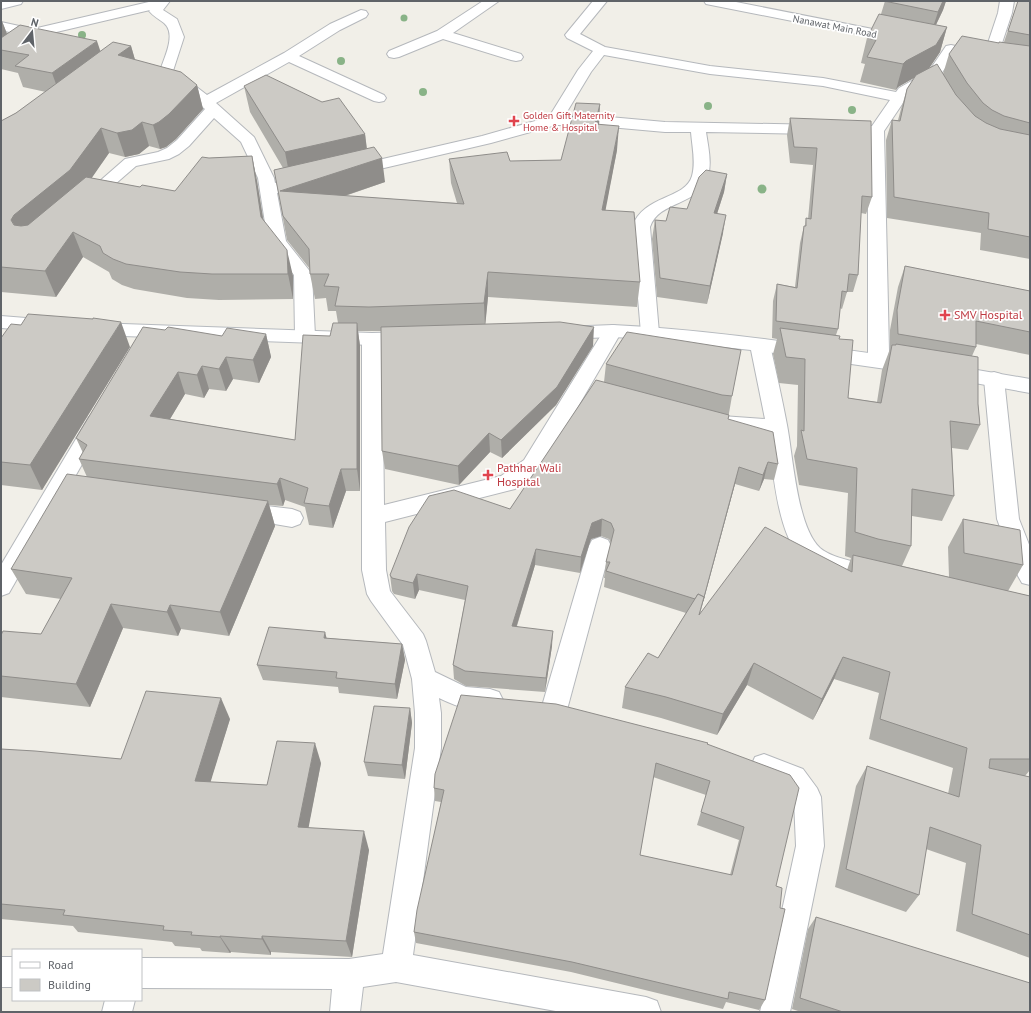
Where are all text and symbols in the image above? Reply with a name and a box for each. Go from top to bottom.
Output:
north arrow [12,12,52,52]
street label: Nanawat Main Road [792,12,878,41]
text: N [29,15,40,30]
place label: Golden Gift Maternity Home & Hospital [523,109,615,134]
marker: Golden Gift Maternity Home & Hospital [508,115,520,127]
place label: SMV Hospital [954,307,1023,322]
marker: SMV Hospital [939,309,951,321]
place label: Pathhar Wali Hospital [497,460,562,489]
marker: Pathhar Wali Hospital [482,469,494,481]
legend [12,949,142,1001]
text: Road [48,957,73,972]
text: Building [48,977,91,992]

